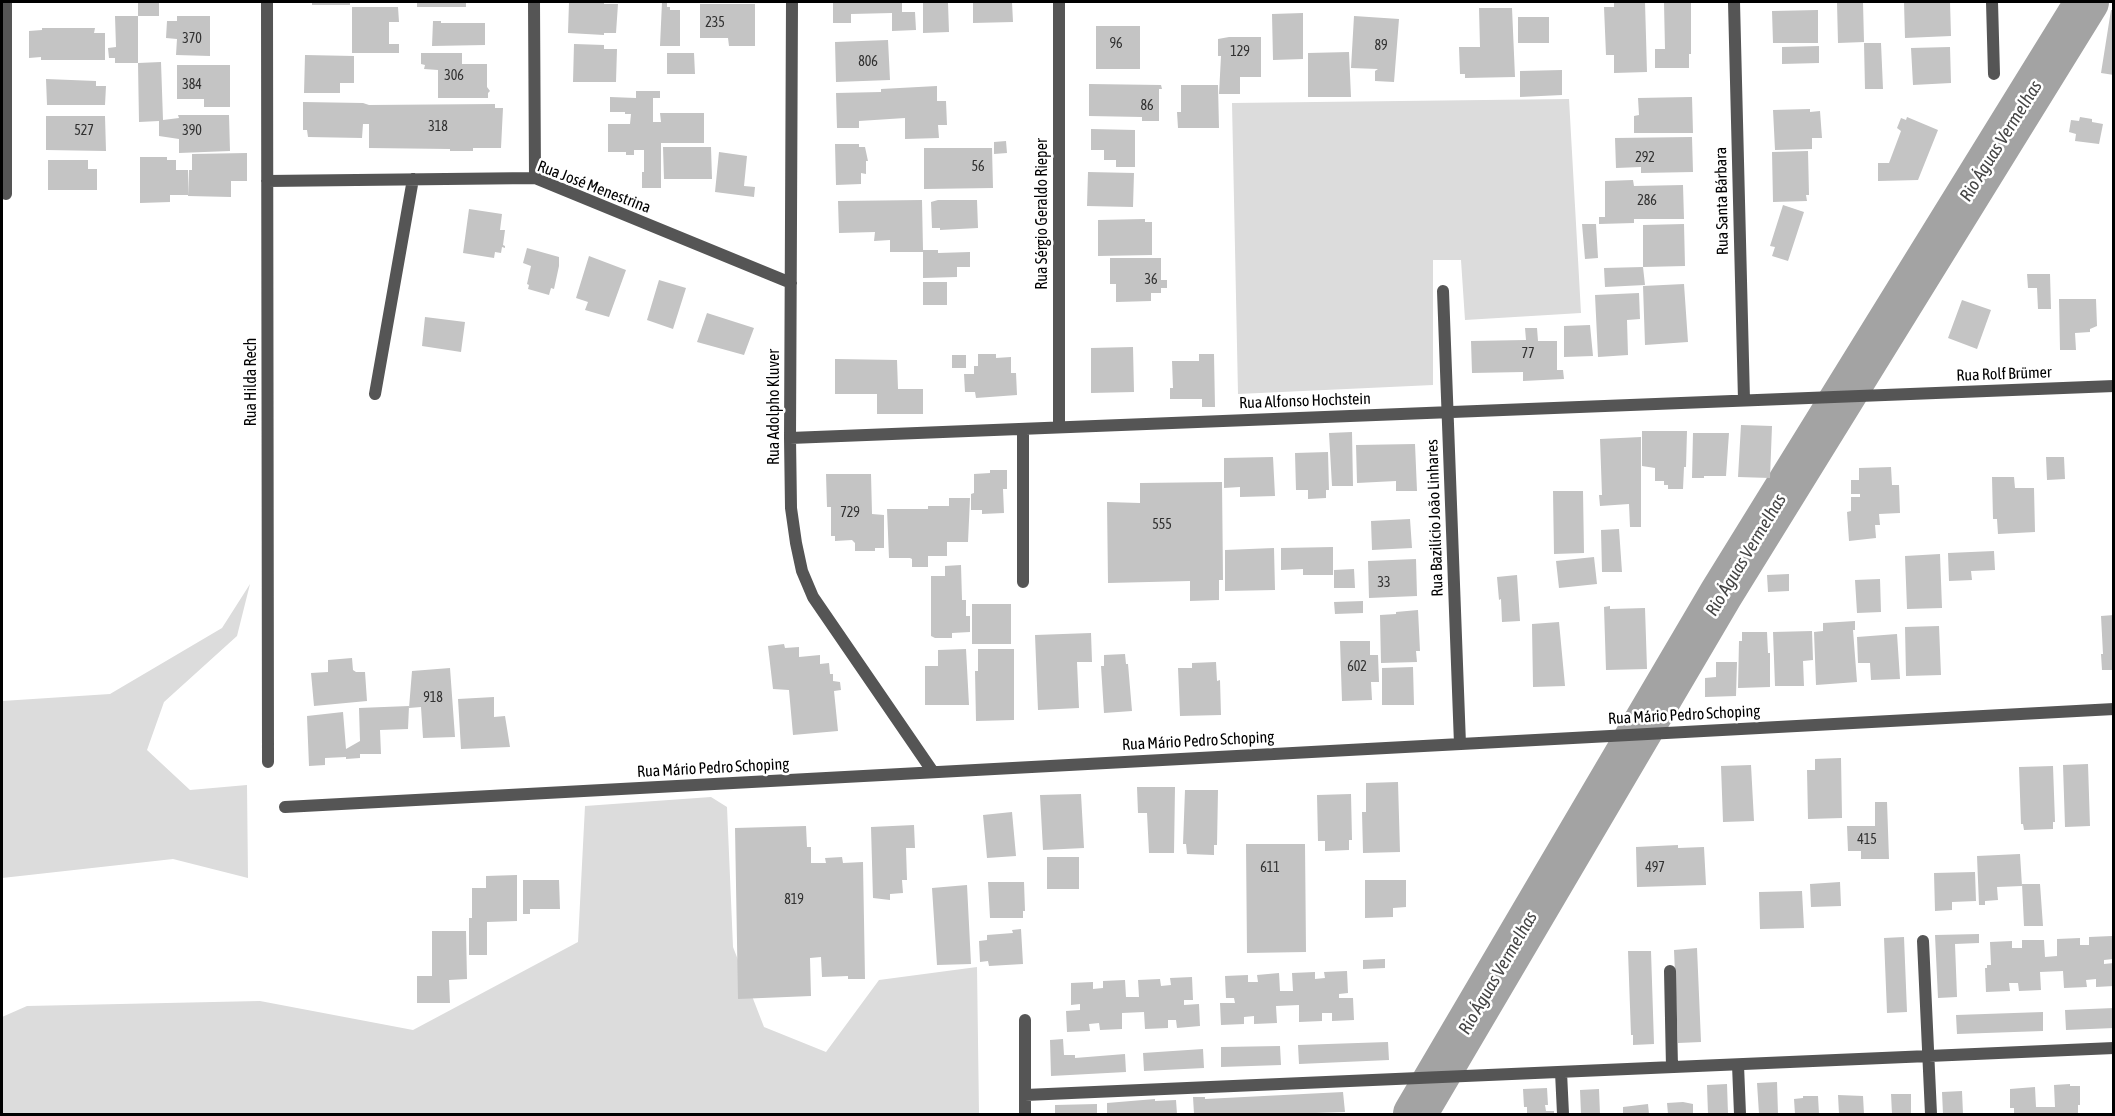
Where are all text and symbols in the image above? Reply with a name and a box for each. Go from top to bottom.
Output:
house number: 235 [705,15,725,31]
house number: 370 [182,31,202,47]
house number: 96 [1109,36,1123,52]
house number: 89 [1374,38,1388,54]
house number: 129 [1230,44,1250,60]
house number: 806 [858,54,878,70]
house number: 306 [444,68,464,84]
house number: 384 [182,77,202,93]
water label: Rio Águas Vermelhas [1955,77,2047,205]
house number: 86 [1140,98,1154,114]
house number: 318 [428,119,448,135]
house number: 527 [74,123,94,139]
house number: 390 [182,123,202,139]
street label: Rua Sérgio Geraldo Rieper [1032,138,1052,290]
street label: Rua Santa Bárbara [1711,147,1733,255]
house number: 292 [1635,150,1655,166]
street label: Rua José Menestrina [535,157,653,217]
house number: 56 [971,159,985,175]
house number: 286 [1637,193,1657,209]
house number: 36 [1144,272,1158,288]
street label: Rua Hilda Rech [241,338,261,426]
house number: 77 [1521,346,1535,362]
street label: Rua Adolpho Kluver [764,349,784,465]
street label: Rua Rolf Brümer [1956,363,2052,385]
street label: Rua Alfonso Hochstein [1239,389,1371,413]
street label: Rua Bazilício João Linhares [1423,439,1447,597]
water label: Rio Águas Vermelhas [1701,490,1791,620]
house number: 729 [840,505,860,521]
house number: 555 [1152,517,1172,533]
house number: 33 [1377,575,1391,591]
house number: 602 [1347,659,1367,675]
house number: 918 [423,690,443,706]
street label: Rua Mário Pedro Schoping [1607,701,1761,729]
street label: Rua Mário Pedro Schoping [1121,727,1275,755]
street label: Rua Mário Pedro Schoping [636,754,790,782]
house number: 415 [1857,832,1877,848]
house number: 611 [1260,860,1280,876]
house number: 497 [1645,860,1665,876]
house number: 819 [784,892,804,908]
water label: Rio Águas Vermelhas [1454,908,1542,1038]

